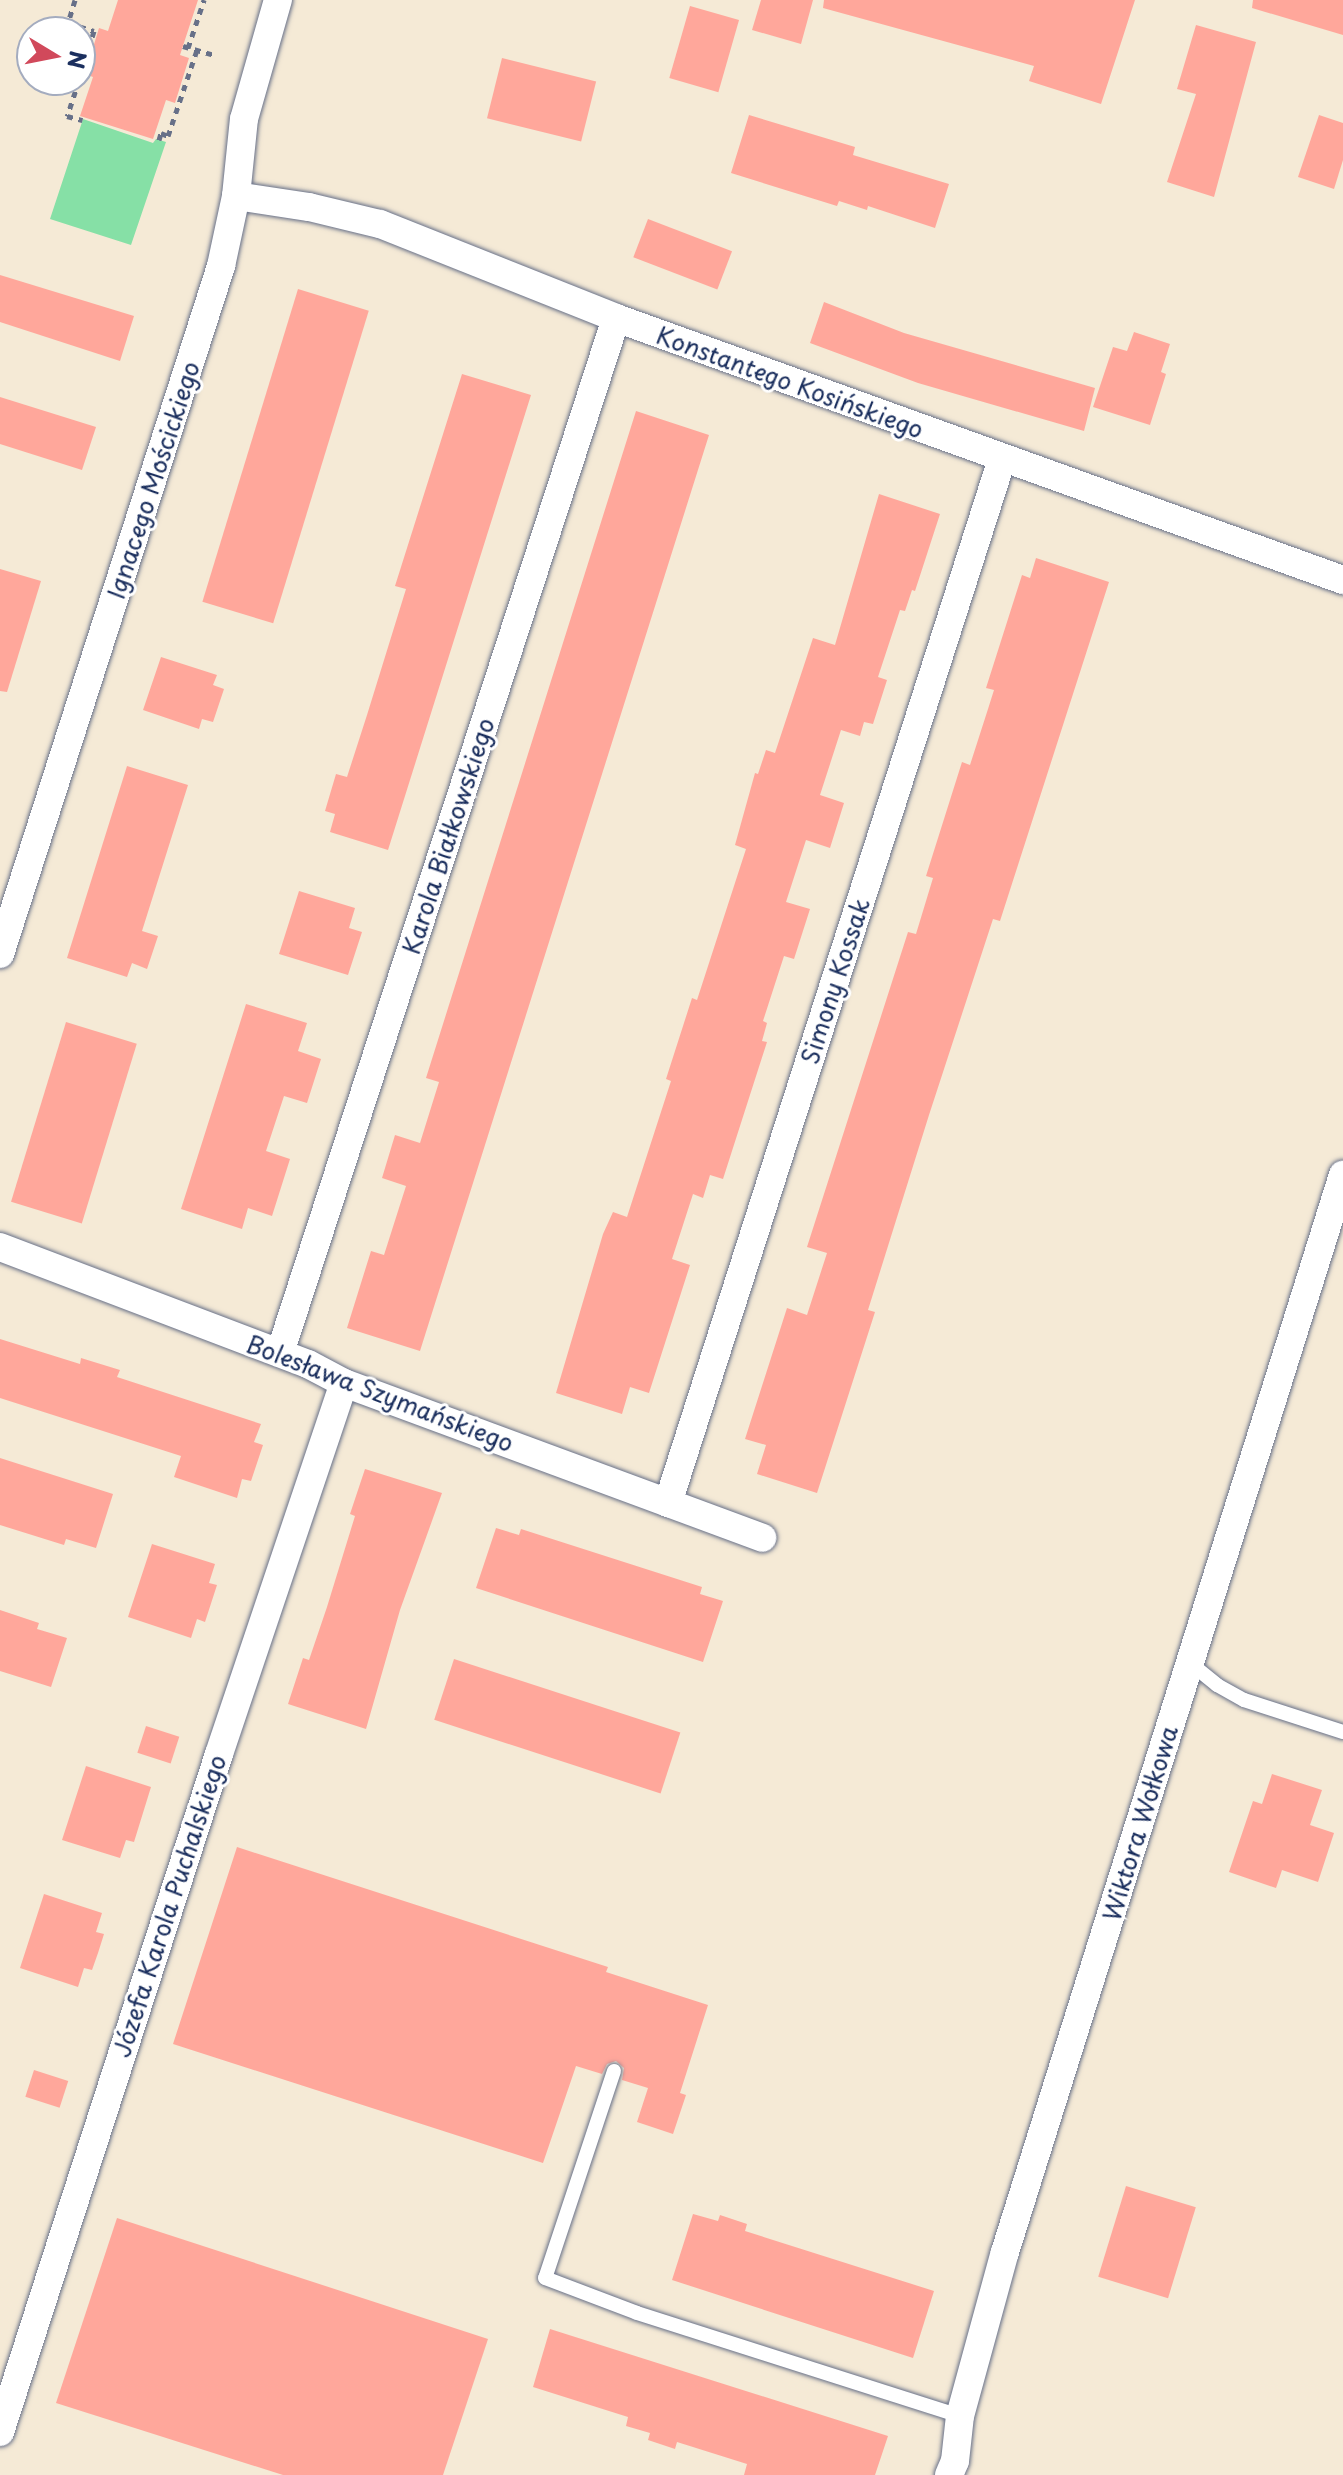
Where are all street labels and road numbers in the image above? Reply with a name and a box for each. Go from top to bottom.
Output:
street label: Konstantego Kosińskiego [652,320,928,444]
street label: Ignacego Mościckiego [101,357,205,603]
street label: Karola Białkowskiego [396,714,500,958]
street label: Simony Kossak [795,894,875,1068]
street label: Bolesława Szymańskiego [243,1329,517,1457]
street label: Wiktora Wołkowa [1097,1722,1183,1924]
street label: Józefa Karola Puchalskiego [107,1753,231,2059]

